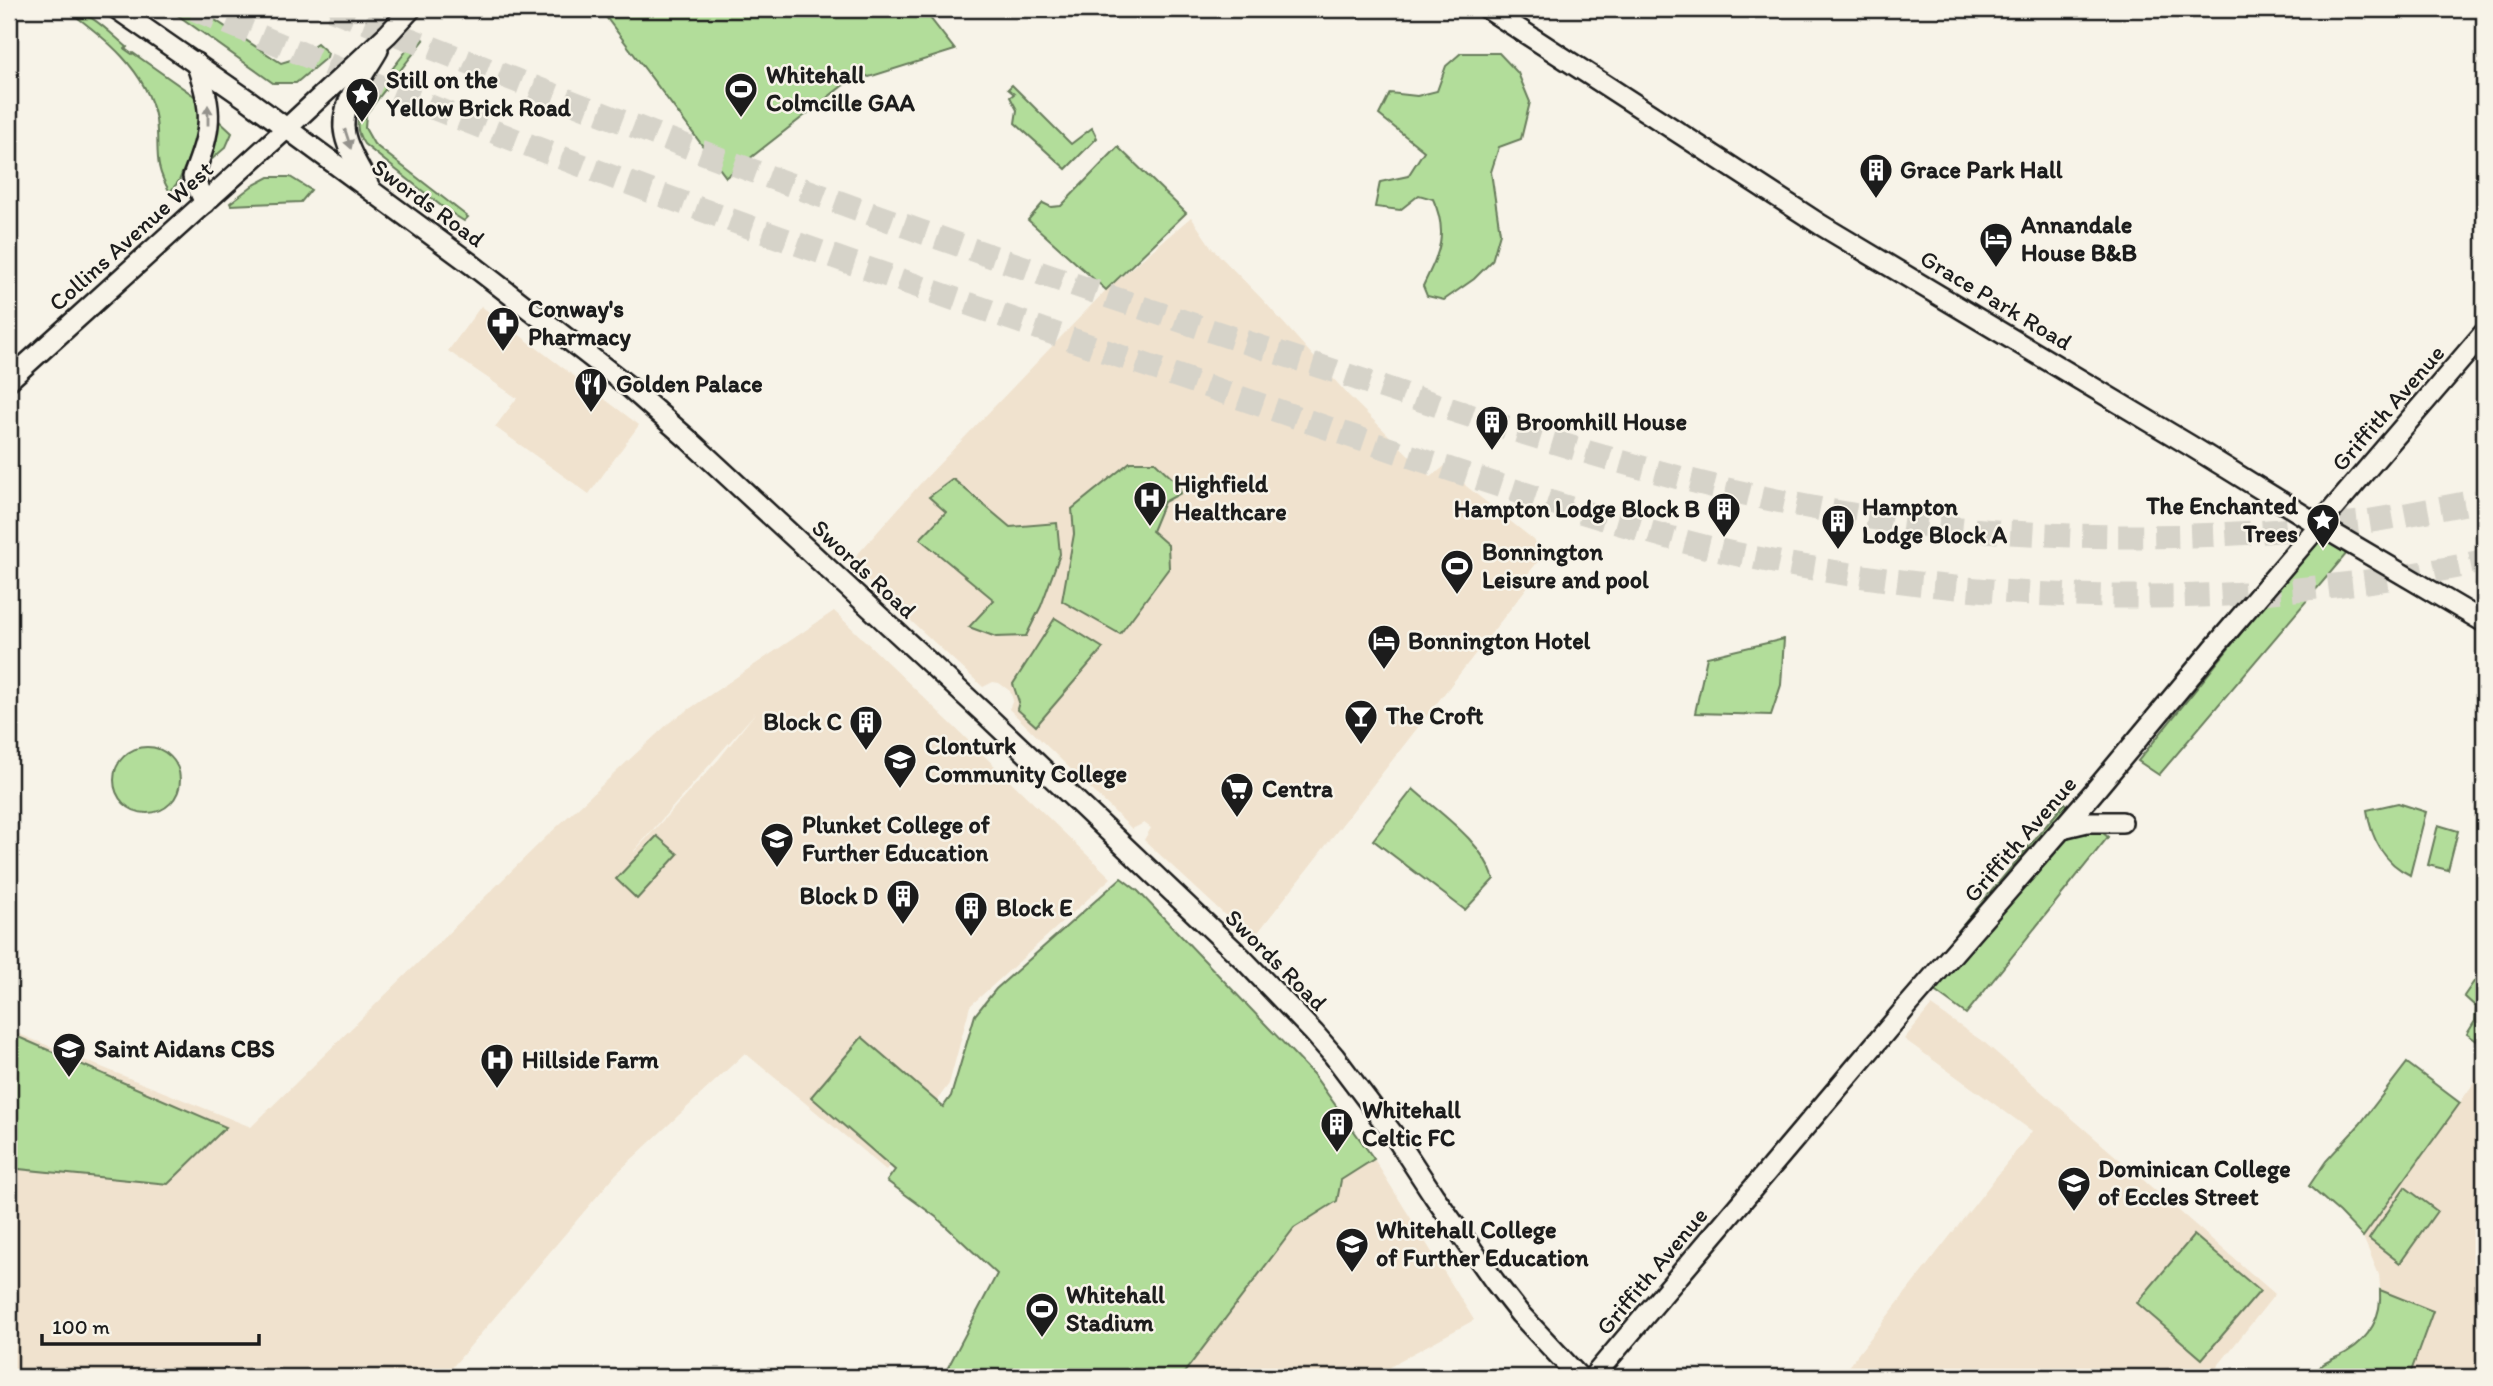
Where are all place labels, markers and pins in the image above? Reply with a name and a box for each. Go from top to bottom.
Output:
place label: Whitehall Colmcille GAA [766,60,916,117]
place label: Still on the Yellow Brick Road [385,65,571,122]
sports icon: Whitehall Colmcille GAA [722,70,760,119]
place icon: Still on the Yellow Brick Road [343,75,381,124]
building icon: Grace Park Hall [1857,151,1895,200]
place label: Grace Park Hall [1900,155,2063,184]
place label: Annandale House B&B [2020,210,2137,267]
hotel icon: Annandale House B&B [1977,220,2015,269]
place label: Conway's Pharmacy [528,294,631,352]
pharmacy icon: Conway's Pharmacy [484,304,522,353]
restaurant icon: Golden Palace [572,365,610,414]
place label: Golden Palace [616,369,763,398]
building icon: Broomhill House [1473,403,1511,452]
place label: Broomhill House [1516,407,1687,436]
place label: Highfield Healthcare [1174,469,1287,526]
hospital icon: Highfield Healthcare [1131,479,1169,528]
building icon: Hampton Lodge Block B [1705,490,1743,539]
place label: The Enchanted Trees [2145,491,2299,548]
place label: Hampton Lodge Block A [1862,492,2008,550]
place label: Hampton Lodge Block B [1454,494,1700,524]
place icon: The Enchanted Trees [2304,501,2342,550]
building icon: Hampton Lodge Block A [1819,502,1857,551]
place label: Bonnington Leisure and pool [1482,537,1649,595]
sports icon: Bonnington Leisure and pool [1438,547,1476,596]
hotel icon: Bonnington Hotel [1365,622,1403,671]
place label: Bonnington Hotel [1408,626,1591,656]
bar icon: The Croft [1342,697,1380,746]
place label: The Croft [1385,701,1484,730]
building icon: Block C [847,703,885,752]
place label: Block C [763,707,842,736]
place label: Clonturk Community College [925,731,1127,789]
school or university icon: Clonturk Community College [881,741,919,790]
supermarket icon: Centra [1218,770,1256,819]
place label: Centra [1262,774,1333,803]
place label: Plunket College of Further Education [802,810,991,867]
school or university icon: Plunket College of Further Education [758,820,796,869]
building icon: Block D [884,877,922,926]
place label: Block D [799,881,878,910]
building icon: Block E [952,889,990,938]
place label: Block E [996,893,1073,922]
school or university icon: Saint Aidans CBS [50,1030,88,1079]
place label: Saint Aidans CBS [94,1034,275,1063]
hospital icon: Hillside Farm [478,1041,516,1090]
place label: Hillside Farm [522,1045,660,1074]
place label: Whitehall Celtic FC [1362,1095,1461,1152]
building icon: Whitehall Celtic FC [1318,1105,1356,1154]
place label: Dominican College of Eccles Street [2098,1154,2291,1211]
school or university icon: Dominican College of Eccles Street [2055,1164,2093,1213]
place label: Whitehall College of Further Education [1376,1215,1589,1272]
school or university icon: Whitehall College of Further Education [1333,1225,1371,1274]
place label: Whitehall Stadium [1066,1280,1165,1337]
sports icon: Whitehall Stadium [1023,1290,1061,1339]

